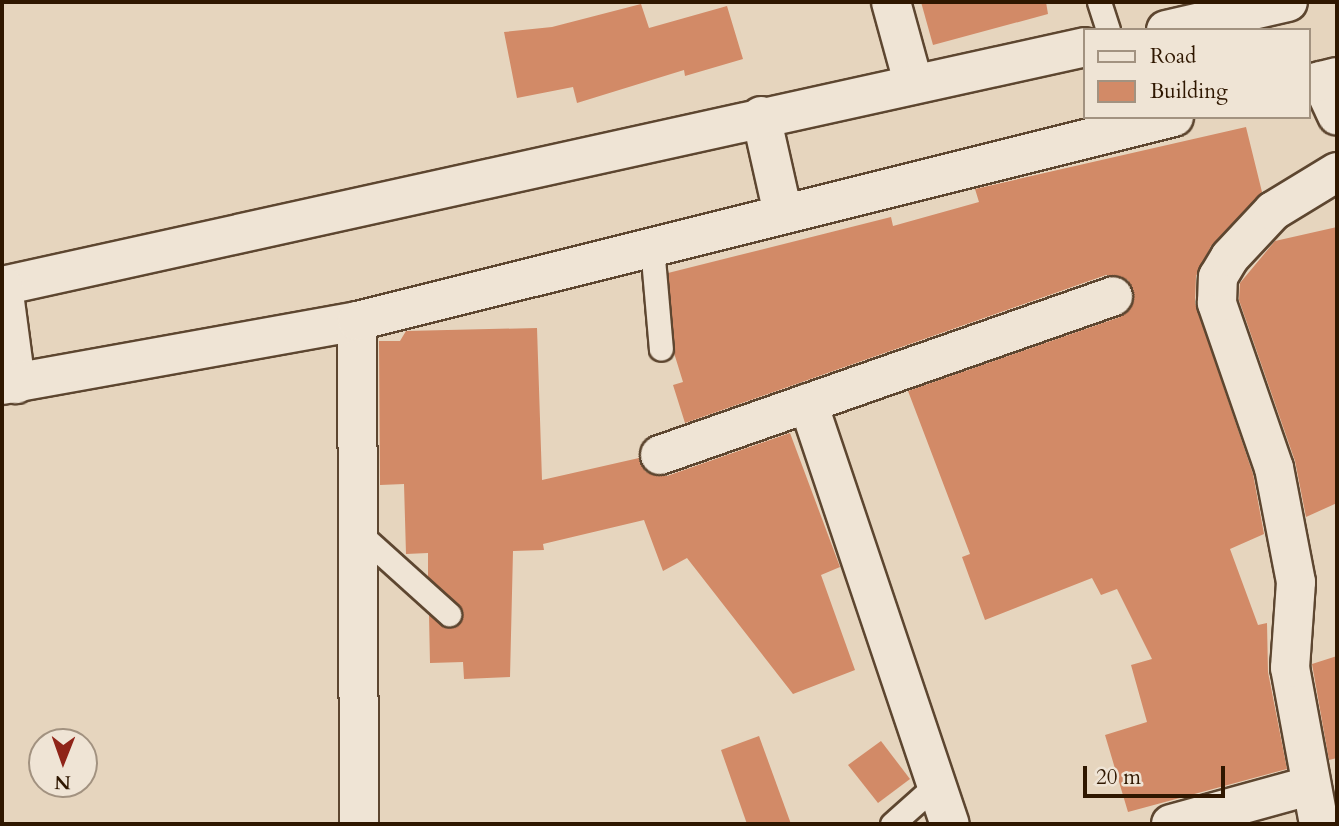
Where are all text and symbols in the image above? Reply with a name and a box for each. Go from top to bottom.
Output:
legend [1084,28,1311,119]
text: Road [1150,42,1196,71]
text: Building [1150,77,1228,106]
north arrow [28,728,98,798]
scale bar [1087,752,1229,796]
text: 20 m [1096,763,1141,792]
text: N [54,769,71,795]

